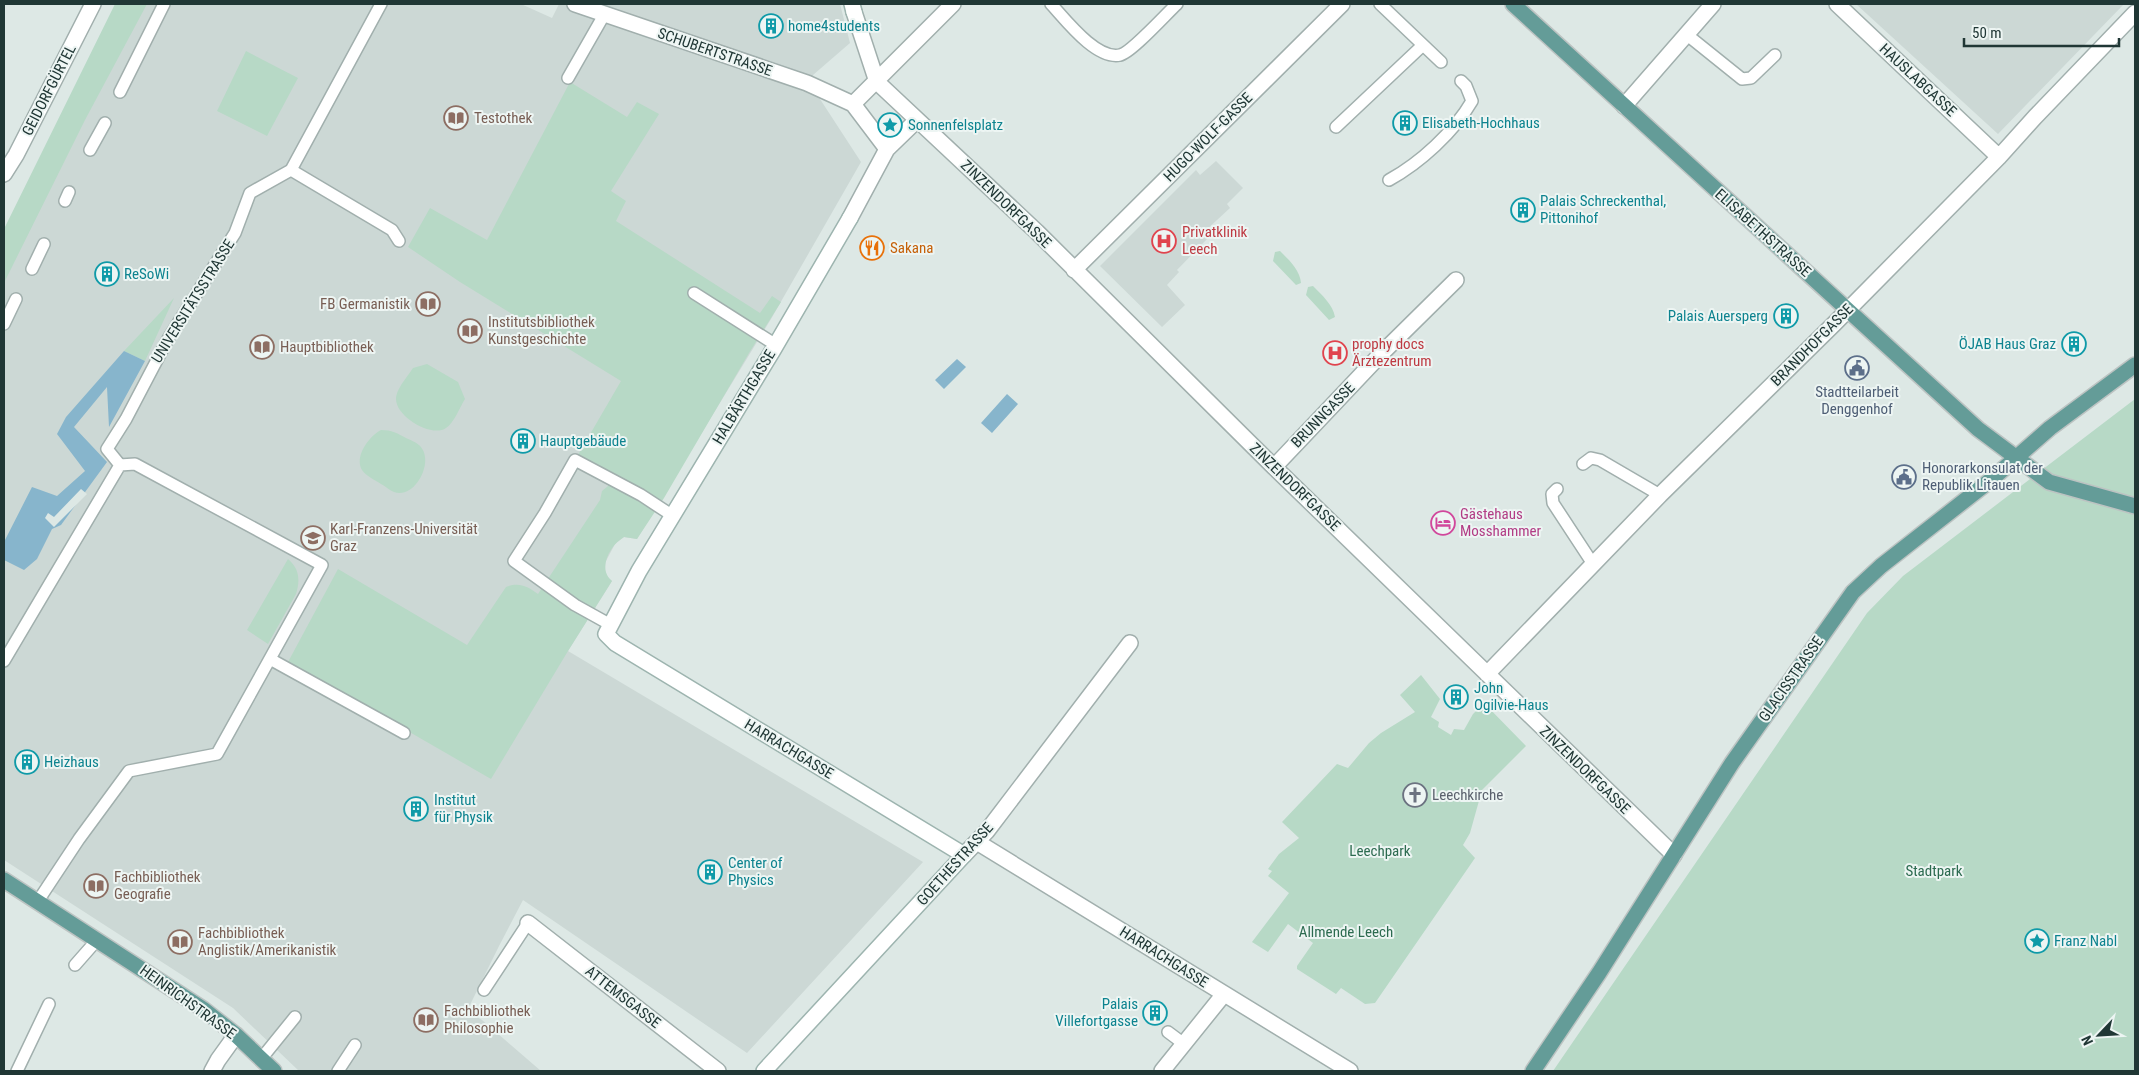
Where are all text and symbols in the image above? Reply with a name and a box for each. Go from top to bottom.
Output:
building icon: home4students [758,13,784,39]
scale bar [1964,15,2119,47]
place label: home4students [788,17,880,35]
street label: SCHUBERTSTRASSE [655,24,775,80]
text: 50 m [1972,24,2002,42]
street label: HAUSLABGASSE [1876,40,1960,120]
street label: GEIDORFGÜRTEL [18,41,80,139]
street label: HUGO-WOLF-GASSE [1160,89,1256,185]
library icon: Testothek [443,105,469,131]
place label: Testothek [474,109,532,127]
building icon: Elisabeth-Hochhaus [1392,110,1418,136]
place icon: Sonnenfelsplatz [877,112,903,138]
place label: Elisabeth-Hochhaus [1422,114,1540,132]
place label: Sonnenfelsplatz [908,116,1003,134]
street label: ZINZENDORFGASSE [957,156,1055,252]
street label: ELISABETHSTRASSE [1711,185,1815,281]
place label: Palais Schreckenthal, Pittonihof [1540,192,1666,227]
building icon: Palais Schreckenthal, Pittonihof [1510,197,1536,223]
place label: Privatklinik Leech [1182,223,1248,258]
hospital icon: Privatklinik Leech [1151,228,1177,254]
restaurant icon: Sakana [859,235,885,261]
street label: UNIVERSITÄTSSTRASSE [148,236,238,366]
place label: Sakana [890,239,933,257]
building icon: ReSoWi [94,261,120,287]
place label: ReSoWi [124,265,169,283]
library icon: FB Germanistik [415,291,441,317]
place label: FB Germanistik [320,295,410,313]
street label: BRANDHOFGASSE [1767,300,1857,390]
building icon: Palais Auersperg [1773,303,1799,329]
place label: Palais Auersperg [1668,307,1768,325]
place label: Institutsbibliothek Kunstgeschichte [488,313,595,348]
library icon: Institutsbibliothek Kunstgeschichte [457,318,483,344]
building icon: ÖJAB Haus Graz [2061,331,2087,357]
library icon: Hauptbibliothek [249,334,275,360]
place label: prophy docs Ärztezentrum [1352,335,1432,370]
place label: ÖJAB Haus Graz [1959,335,2056,353]
place label: Hauptbibliothek [280,338,374,356]
hospital icon: prophy docs Ärztezentrum [1322,340,1348,366]
street label: HALBÄRTHGASSE [709,346,779,448]
public building icon: Stadtteilarbeit Denggenhof [1844,355,1870,381]
street label: BRUNNGASSE [1287,379,1359,451]
place label: Stadtteilarbeit Denggenhof [1815,383,1899,418]
building icon: Hauptgebäude [510,428,536,454]
place label: Hauptgebäude [540,432,626,450]
street label: ZINZENDORFGASSE [1246,439,1344,535]
place label: Honorarkonsulat der Republik Litauen [1922,459,2043,494]
public building icon: Honorarkonsulat der Republik Litauen [1891,464,1917,490]
place label: Gästehaus Mosshammer [1460,505,1542,540]
hotel icon: Gästehaus Mosshammer [1430,510,1456,536]
place label: Karl-Franzens-Universität Graz [330,520,478,555]
school or university icon: Karl-Franzens-Universität Graz [300,525,326,551]
street label: GLACISSTRASSE [1755,633,1827,725]
place label: John Ogilvie-Haus [1474,679,1549,714]
building icon: John Ogilvie-Haus [1443,684,1469,710]
street label: HARRACHGASSE [741,715,837,783]
street label: ZINZENDORFGASSE [1536,722,1634,818]
building icon: Heizhaus [14,749,40,775]
place label: Heizhaus [44,753,99,771]
church icon: Leechkirche [1402,782,1428,808]
place label: Leechkirche [1432,786,1503,804]
place label: Institut für Physik [434,791,493,826]
building icon: Institut für Physik [403,796,429,822]
street label: GOETHESTRASSE [913,819,997,909]
park label: Leechpark [1349,842,1411,860]
place label: Center of Physics [728,854,783,889]
building icon: Center of Physics [697,859,723,885]
park label: Stadtpark [1905,862,1963,880]
place label: Fachbibliothek Geografie [114,868,201,903]
library icon: Fachbibliothek Geografie [83,873,109,899]
street label: HARRACHGASSE [1116,923,1212,991]
park label: Allmende Leech [1299,923,1393,941]
place label: Fachbibliothek Anglistik/Amerikanistik [198,924,337,959]
place icon: Franz Nabl [2024,928,2050,954]
library icon: Fachbibliothek Anglistik/Amerikanistik [167,929,193,955]
place label: Franz Nabl [2054,932,2117,950]
street label: HEINRICHSTRASSE [136,961,240,1043]
street label: ATTEMSGASSE [582,962,664,1032]
place label: Palais Villefortgasse [1055,995,1138,1030]
building icon: Palais Villefortgasse [1142,1000,1168,1026]
place label: Fachbibliothek Philosophie [444,1002,531,1037]
library icon: Fachbibliothek Philosophie [413,1007,439,1033]
north arrow [2074,1010,2124,1060]
text: N [2078,1033,2096,1048]

